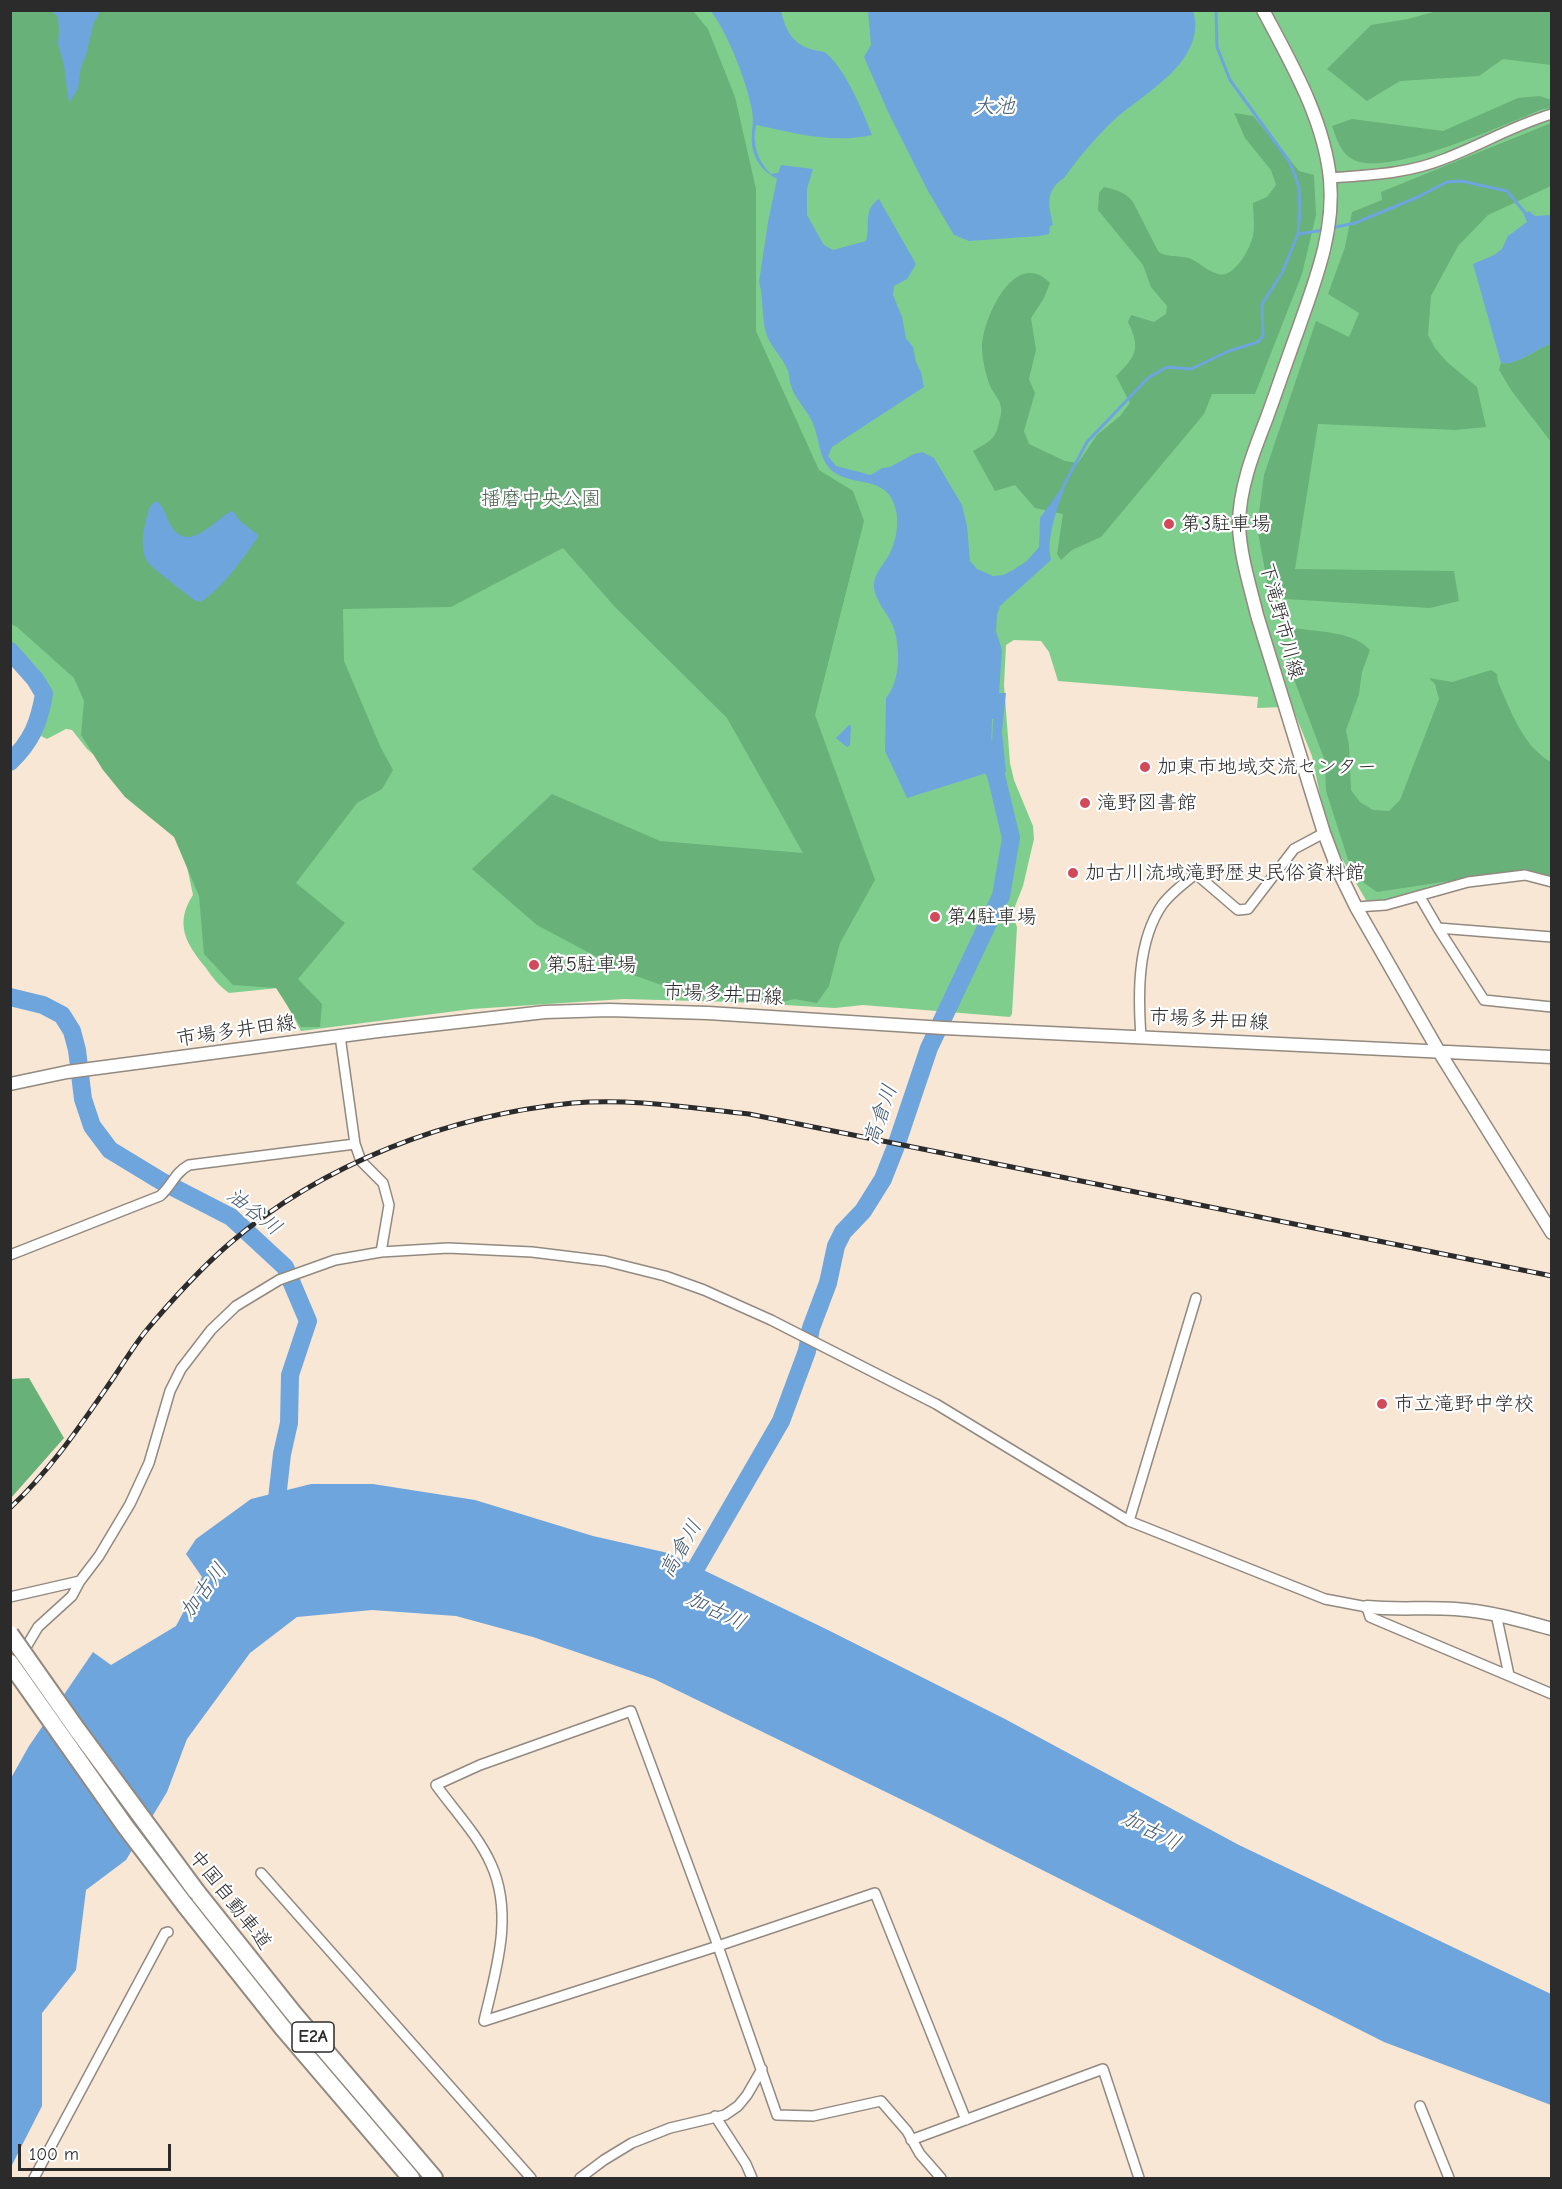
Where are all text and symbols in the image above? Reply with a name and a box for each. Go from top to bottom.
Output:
water label: 大池 [973,94,1015,120]
park label: 播磨中央公園 [481,487,601,511]
place label: 第3駐車場 [1181,512,1271,536]
marker: 第3駐車場 [1162,517,1176,531]
street label: 下滝野市川線 [1254,560,1308,682]
place label: 加東市地域交流センター [1157,755,1377,779]
marker: 加東市地域交流センター [1138,760,1152,774]
place label: 滝野図書館 [1097,791,1197,815]
marker: 滝野図書館 [1078,796,1092,810]
place label: 加古川流域滝野歴史民俗資料館 [1085,861,1365,885]
marker: 加古川流域滝野歴史民俗資料館 [1066,866,1080,880]
place label: 第4駐車場 [947,905,1037,929]
marker: 第4駐車場 [928,910,942,924]
place label: 第5駐車場 [546,953,637,977]
marker: 第5駐車場 [527,958,541,972]
street label: 市場多井田線 [662,980,784,1010]
street label: 市場多井田線 [1148,1005,1270,1035]
street label: 市場多井田線 [175,1011,297,1051]
water label: 高倉川 [859,1081,903,1149]
water label: 油谷川 [221,1183,287,1241]
place label: 市立滝野中学校 [1394,1392,1534,1416]
marker: 市立滝野中学校 [1375,1397,1389,1411]
water label: 高倉川 [654,1515,708,1583]
water label: 加古川 [175,1558,233,1624]
water label: 加古川 [682,1586,750,1636]
water label: 加古川 [1117,1805,1185,1857]
street label: 中国自動車道 [184,1845,276,1955]
road number: E2A [292,2022,334,2052]
scale bar [21,2132,174,2170]
text: 100 m [29,2144,79,2165]

